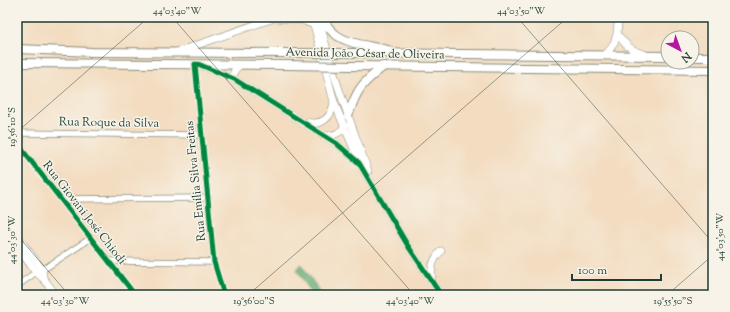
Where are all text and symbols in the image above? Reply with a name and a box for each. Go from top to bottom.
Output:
text: 44°03'40"W [153,4,201,19]
text: 44°03'50"W [497,4,545,19]
north arrow [660,30,700,70]
street label: Avenida João César de Oliveira [285,44,445,64]
text: N [677,47,695,66]
text: 19°56'10"S [5,107,20,147]
street label: Rua Roque da Silva [59,113,160,133]
street label: Rua Emília Silva Freitas [181,120,211,242]
street label: Rua Giovani José Chiodi [38,157,131,269]
text: 44°03'50"W [713,213,728,261]
text: 44°03'30"W [5,216,20,264]
scale bar [572,256,661,282]
text: 100 m [578,262,607,280]
text: 44°03'30"W [41,294,89,309]
text: 19°56'00"S [233,294,275,309]
text: 44°03'40"W [386,294,434,309]
text: 19°55'50"S [654,294,692,309]

